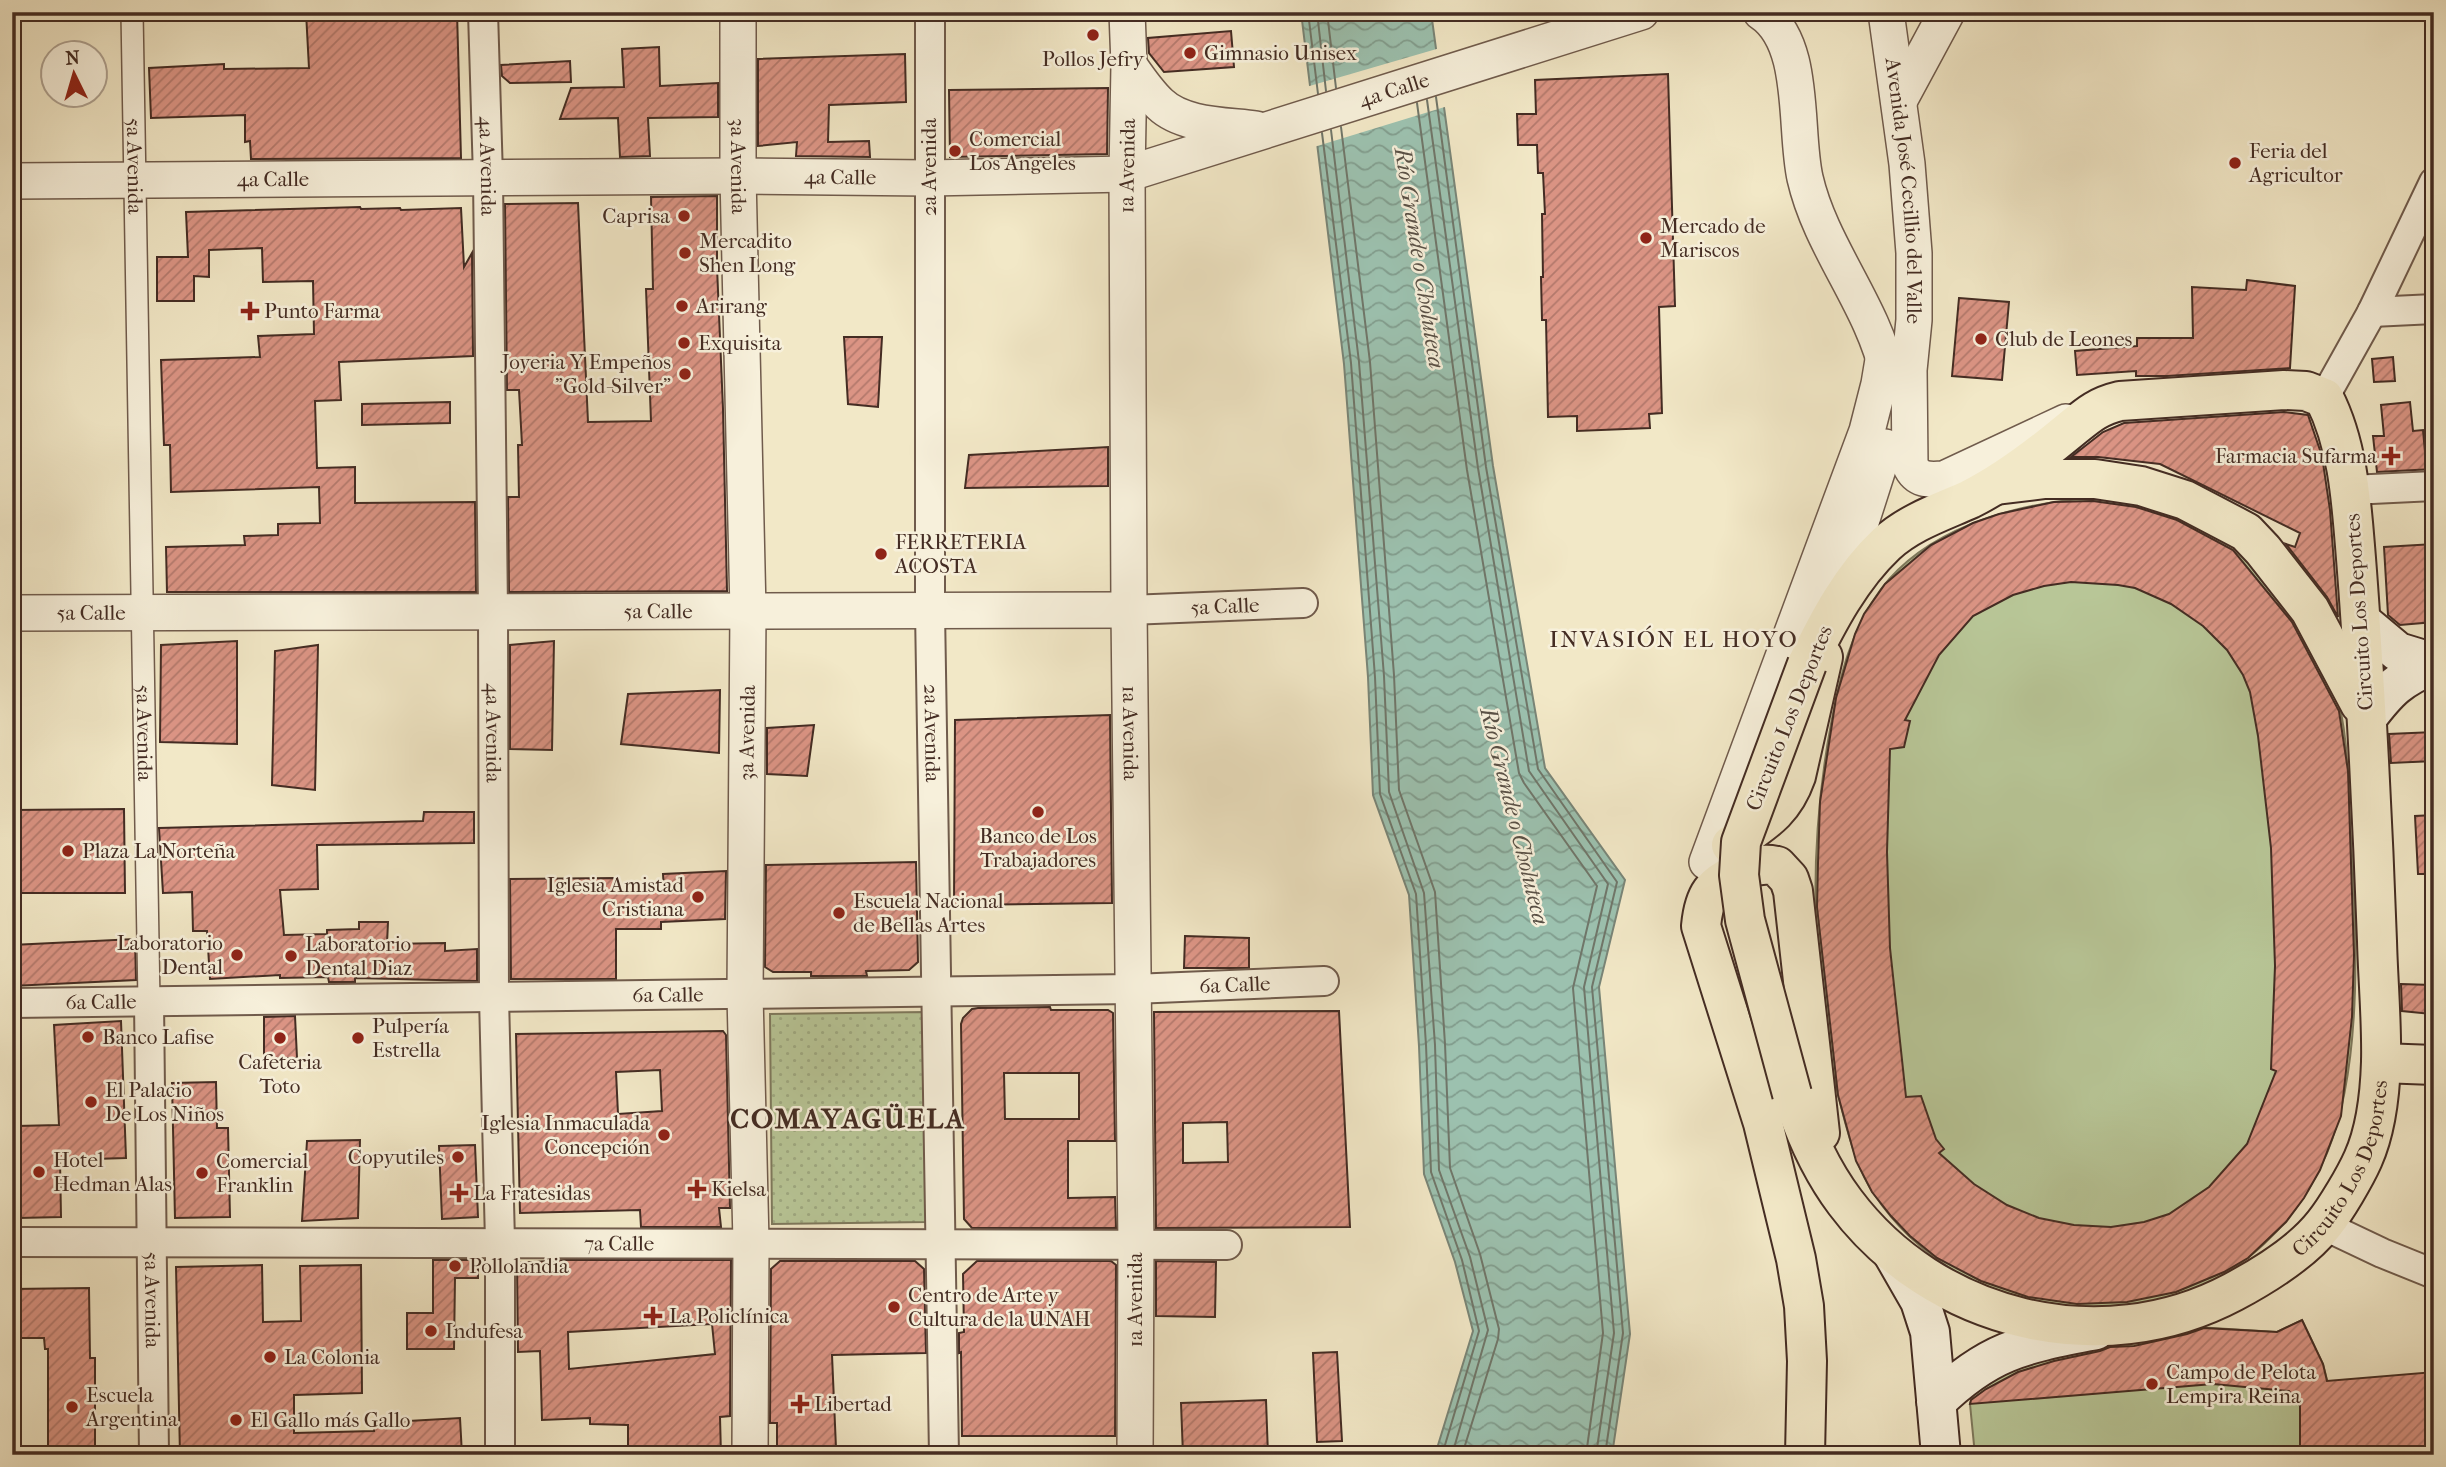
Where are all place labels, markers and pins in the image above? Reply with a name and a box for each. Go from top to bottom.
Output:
marker: Pollos Jefry [1085,27,1101,43]
place label: Gimnasio Unisex [1204,41,1357,65]
marker: Gimnasio Unisex [1182,45,1198,61]
place label: Pollos Jefry [1042,47,1145,71]
place label: Comercial Los Angeles [969,127,1076,175]
place label: Feria del Agricultor [2248,139,2343,187]
marker: Comercial Los Angeles [947,143,963,159]
marker: Feria del Agricultor [2227,155,2243,171]
place label: Caprisa [602,204,670,228]
marker: Caprisa [676,208,692,224]
place label: Mercado de Mariscos [1660,214,1766,262]
place label: Mercadito Shen Long [699,229,796,277]
marker: Mercado de Mariscos [1638,230,1654,246]
marker: Mercadito Shen Long [677,245,693,261]
place label: Arirang [695,294,768,318]
marker: Arirang [674,298,690,314]
place label: Punto Farma [264,299,380,323]
marker: Punto Farma [242,303,258,319]
place label: Club de Leones [1995,327,2133,351]
place label: Exquisita [698,331,782,355]
marker: Club de Leones [1973,331,1989,347]
marker: Exquisita [676,335,692,351]
place label: Joyeria Y Empeños "Gold-Silver" [500,350,671,398]
marker: Joyeria Y Empeños "Gold-Silver" [677,366,693,382]
place label: Farmacia Sufarma [2215,444,2377,468]
marker: Farmacia Sufarma [2383,448,2399,464]
place label: FERRETERIA ACOSTA [894,530,1027,578]
marker: FERRETERIA ACOSTA [873,546,889,562]
marker: Banco de Los Trabajadores [1030,804,1046,820]
place label: Banco de Los Trabajadores [979,824,1097,872]
place label: Plaza La Norteña [82,839,236,863]
marker: Plaza La Norteña [60,843,76,859]
place label: Iglesia Amistad Cristiana [547,873,685,921]
marker: Iglesia Amistad Cristiana [690,889,706,905]
place label: Escuela Nacional de Bellas Artes [853,889,1004,937]
marker: Escuela Nacional de Bellas Artes [831,905,847,921]
place label: Laboratorio Dental [117,931,223,979]
place label: Laboratorio Dental Diaz [305,932,412,980]
marker: Laboratorio Dental [229,947,245,963]
marker: Laboratorio Dental Diaz [283,948,299,964]
place label: Pulpería Estrella [372,1014,449,1062]
place label: Banco Lafise [102,1025,214,1049]
marker: Banco Lafise [80,1029,96,1045]
marker: Cafeteria Toto [272,1030,288,1046]
marker: Pulpería Estrella [350,1030,366,1046]
place label: Cafeteria Toto [238,1050,322,1098]
place label: El Palacio De Los Niños [105,1078,224,1126]
marker: El Palacio De Los Niños [83,1094,99,1110]
place label: Iglesia Inmaculada Concepción [481,1111,650,1159]
marker: Iglesia Inmaculada Concepción [656,1127,672,1143]
place label: Copyutiles [348,1145,444,1169]
place label: Hotel Hedman Alas [53,1148,172,1196]
place label: Comercial Franklin [216,1149,308,1197]
marker: Copyutiles [450,1149,466,1165]
marker: Hotel Hedman Alas [31,1164,47,1180]
marker: Comercial Franklin [194,1165,210,1181]
place label: Kielsa [711,1177,766,1201]
place label: La Fratesidas [473,1181,591,1205]
marker: Kielsa [689,1181,705,1197]
marker: La Fratesidas [451,1185,467,1201]
place label: Pollolandia [469,1254,569,1278]
marker: Pollolandia [447,1258,463,1274]
place label: Centro de Arte y Cultura de la UNAH [908,1283,1091,1331]
marker: Centro de Arte y Cultura de la UNAH [886,1299,902,1315]
place label: La Policlínica [669,1304,789,1328]
marker: La Policlínica [643,1306,663,1326]
place label: Indufesa [445,1319,523,1343]
marker: Indufesa [423,1323,439,1339]
place label: La Colonia [284,1345,380,1369]
marker: La Colonia [262,1349,278,1365]
place label: Campo de Pelota Lempira Reina [2166,1360,2316,1408]
marker: Campo de Pelota Lempira Reina [2144,1376,2160,1392]
place label: Escuela Argentina [85,1383,178,1431]
place label: Libertad [814,1392,892,1416]
marker: Libertad [792,1396,808,1412]
marker: Escuela Argentina [64,1399,80,1415]
place label: El Gallo más Gallo [250,1408,410,1432]
marker: El Gallo más Gallo [228,1412,244,1428]

